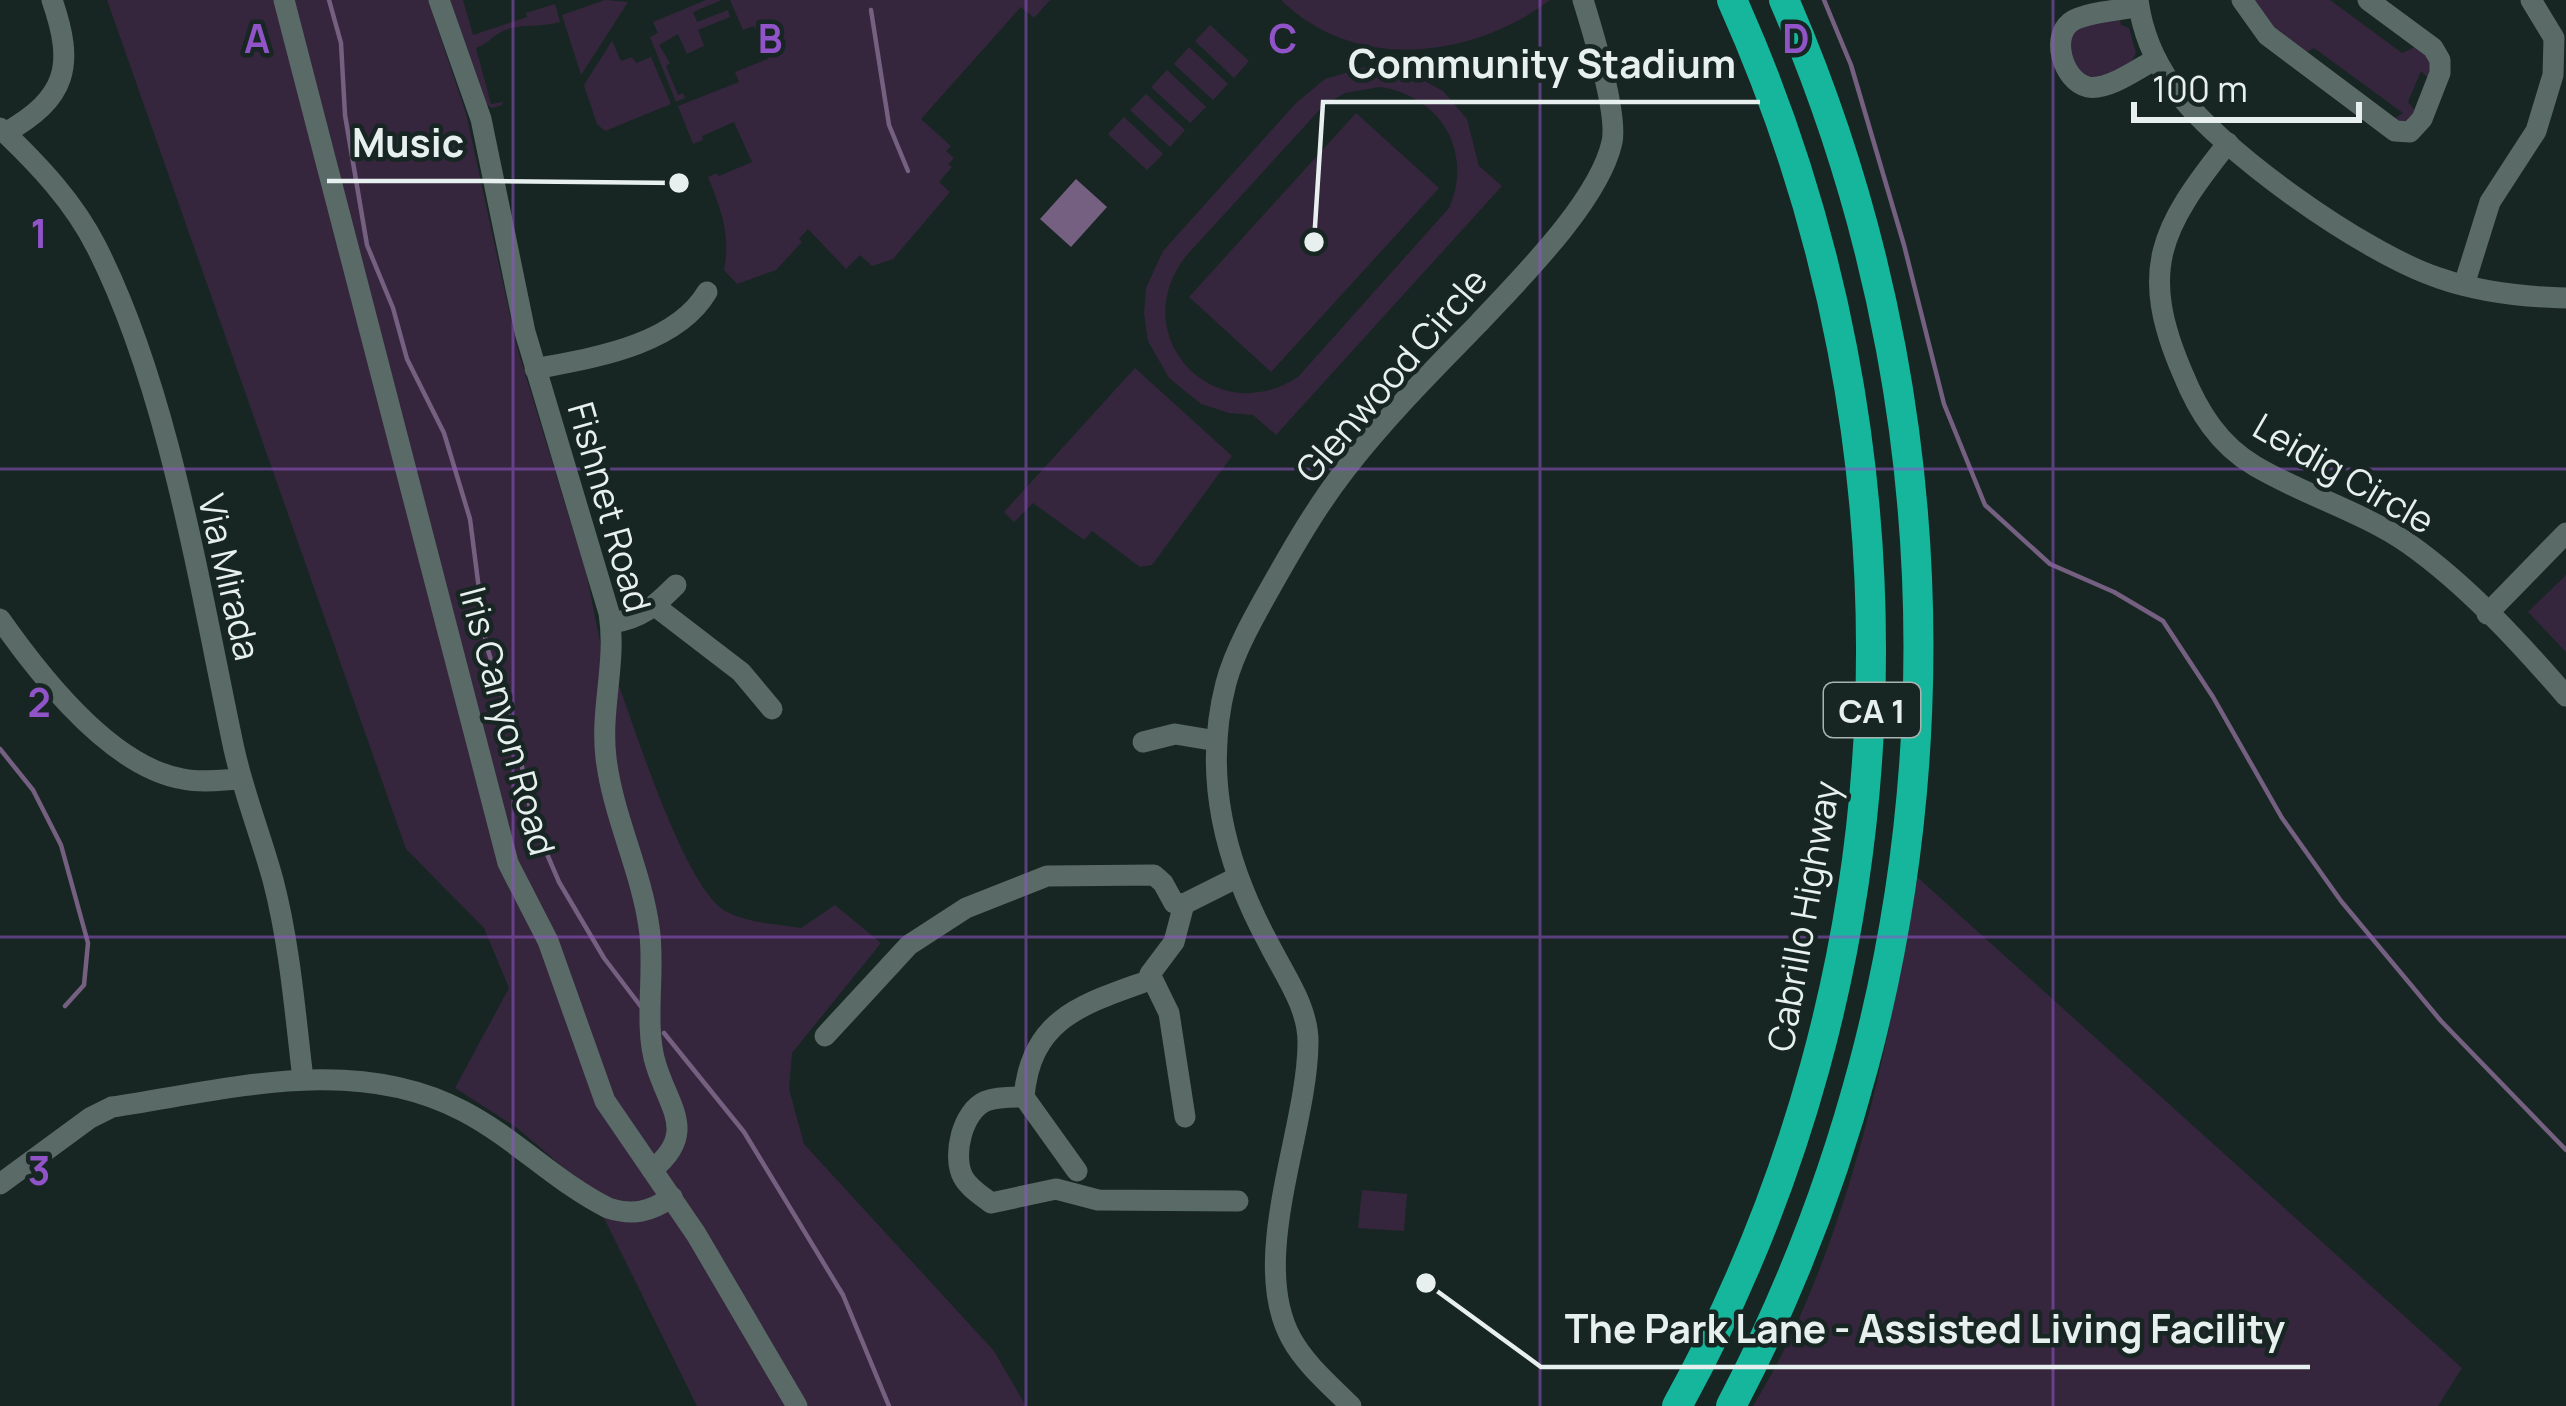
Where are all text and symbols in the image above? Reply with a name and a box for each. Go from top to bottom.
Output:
text: A [244,11,270,65]
text: B [758,11,782,65]
text: C [1269,11,1297,65]
text: D [1782,11,1810,65]
callout: Community Stadium [1323,27,1760,102]
text: Community Stadium [1348,36,1736,90]
scale bar [2134,48,2359,122]
text: 100 m [2152,64,2248,113]
callout: Music [327,106,488,181]
text: Music [352,115,464,169]
text: 1 [30,206,48,260]
street label: Glenwood Circle [1284,257,1498,493]
street label: Fishnet Road [557,396,663,618]
street label: Leidig Circle [2244,401,2444,545]
street label: Via Mirada [187,489,273,665]
street label: Iris Canyon Road [449,581,567,861]
text: 2 [27,675,51,729]
road number: CA 1 [1824,683,1920,737]
street label: Cabrillo Highway [1755,777,1851,1055]
text: 3 [28,1143,50,1197]
callout: The Park Lane - Assisted Living Facility [1541,1292,2310,1367]
text: The Park Lane - Assisted Living Facility [1565,1301,2285,1355]

